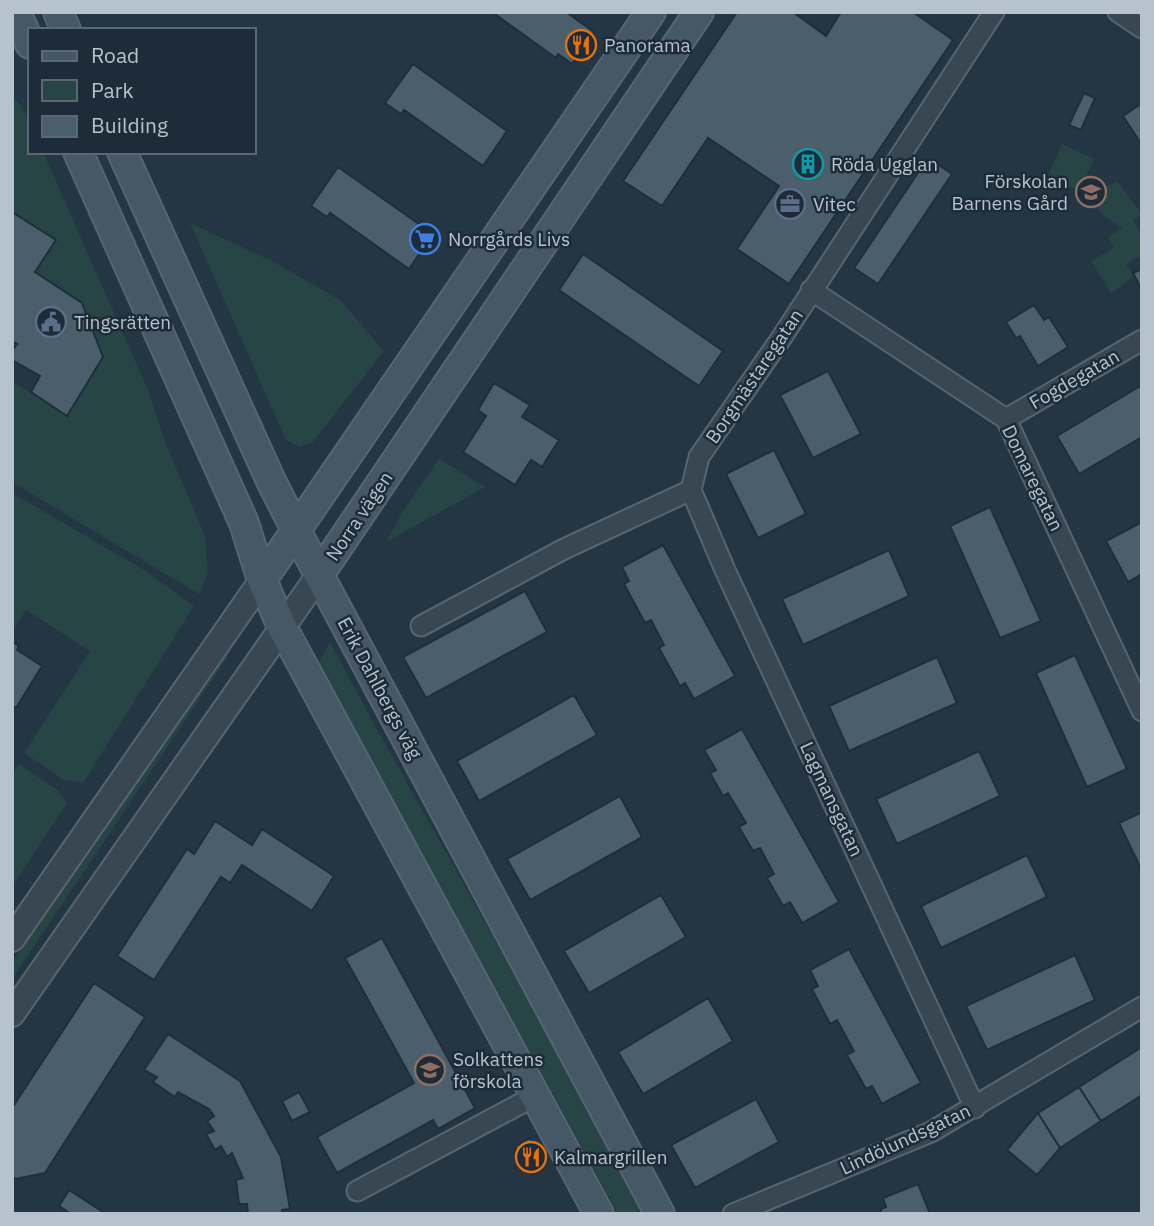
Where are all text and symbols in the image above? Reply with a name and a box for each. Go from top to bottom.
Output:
legend [28,28,256,154]
restaurant icon: Panorama [564,28,598,62]
place label: Panorama [604,33,691,57]
text: Road [91,41,139,69]
text: Park [91,76,134,104]
text: Building [91,111,168,139]
building icon: Röda Ugglan [791,147,825,181]
place label: Röda Ugglan [831,152,938,176]
place label: Förskolan Barnens Gård [951,169,1068,215]
school or university icon: Förskolan Barnens Gård [1074,175,1108,209]
office icon: Vitec [773,187,807,221]
place label: Vitec [813,192,856,216]
supermarket icon: Norrgårds Livs [408,222,442,256]
place label: Norrgårds Livs [448,227,570,251]
street label: Borgmästaregatan [700,304,808,448]
public building icon: Tingsrätten [34,305,68,339]
place label: Tingsrätten [74,310,171,334]
street label: Fogdegatan [1025,344,1123,414]
street label: Domaregatan [997,421,1069,535]
street label: Norra vägen [320,467,398,565]
street label: Erik Dahlbergs väg [332,613,428,763]
street label: Lagmansgatan [795,738,869,860]
place label: Solkattens förskola [453,1047,543,1093]
school or university icon: Solkattens förskola [413,1053,447,1087]
street label: Lindölundsgatan [836,1098,974,1180]
restaurant icon: Kalmargrillen [514,1140,548,1174]
place label: Kalmargrillen [554,1145,668,1169]

